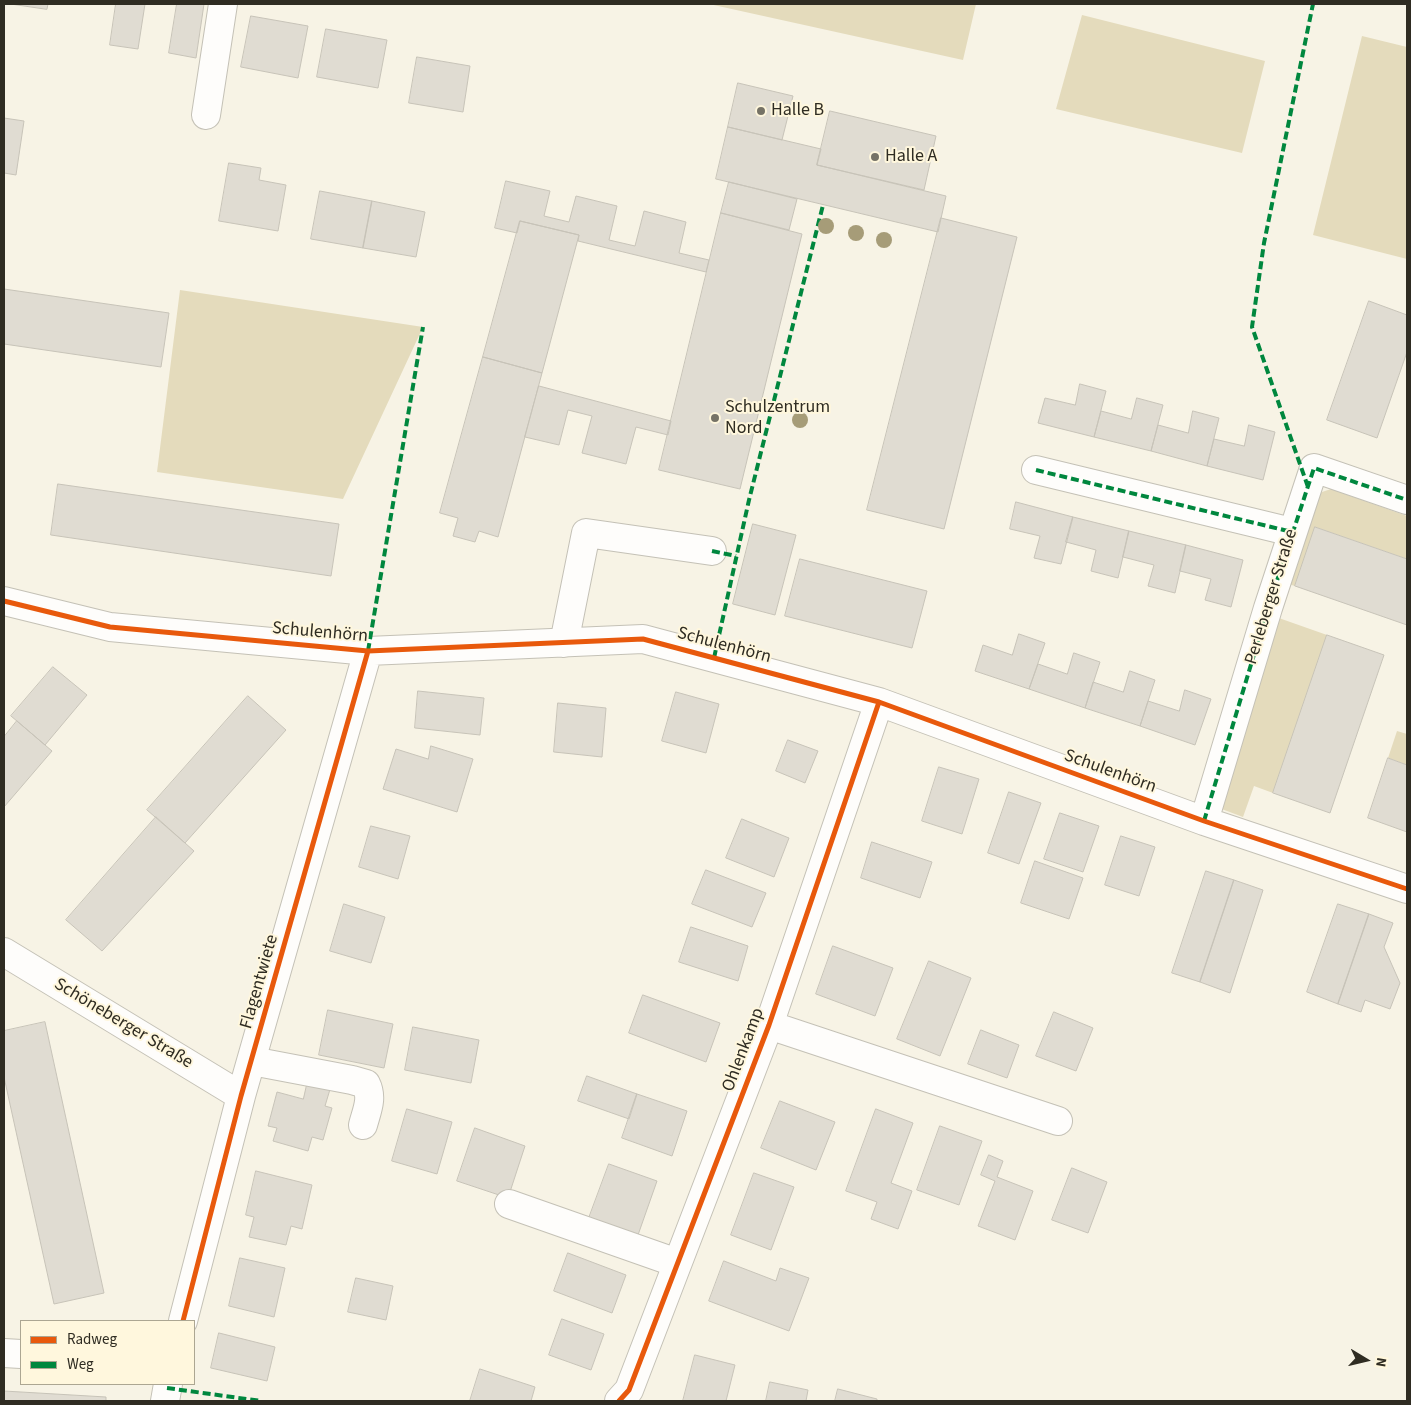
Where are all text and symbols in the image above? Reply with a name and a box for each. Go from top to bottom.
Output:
place label: Halle B [771,100,824,122]
marker: Halle B [755,105,767,117]
place label: Halle A [885,146,937,168]
marker: Halle A [869,151,881,163]
place label: Schulzentrum Nord [725,397,830,439]
marker: Schulzentrum Nord [709,412,721,424]
street label: Perleberger Straße [1241,527,1303,667]
street label: Schulenhörn [271,618,369,648]
street label: Schulenhörn [675,623,773,669]
street label: Schulenhörn [1061,745,1159,799]
street label: Flagentwiete [236,932,284,1032]
street label: Schöneberger Straße [50,974,196,1074]
street label: Ohlenkamp [718,1005,770,1095]
legend [20,1320,195,1385]
text: Radweg [67,1329,117,1350]
north arrow [1341,1335,1391,1385]
text: Weg [67,1354,94,1375]
text: N [1370,1356,1391,1369]

